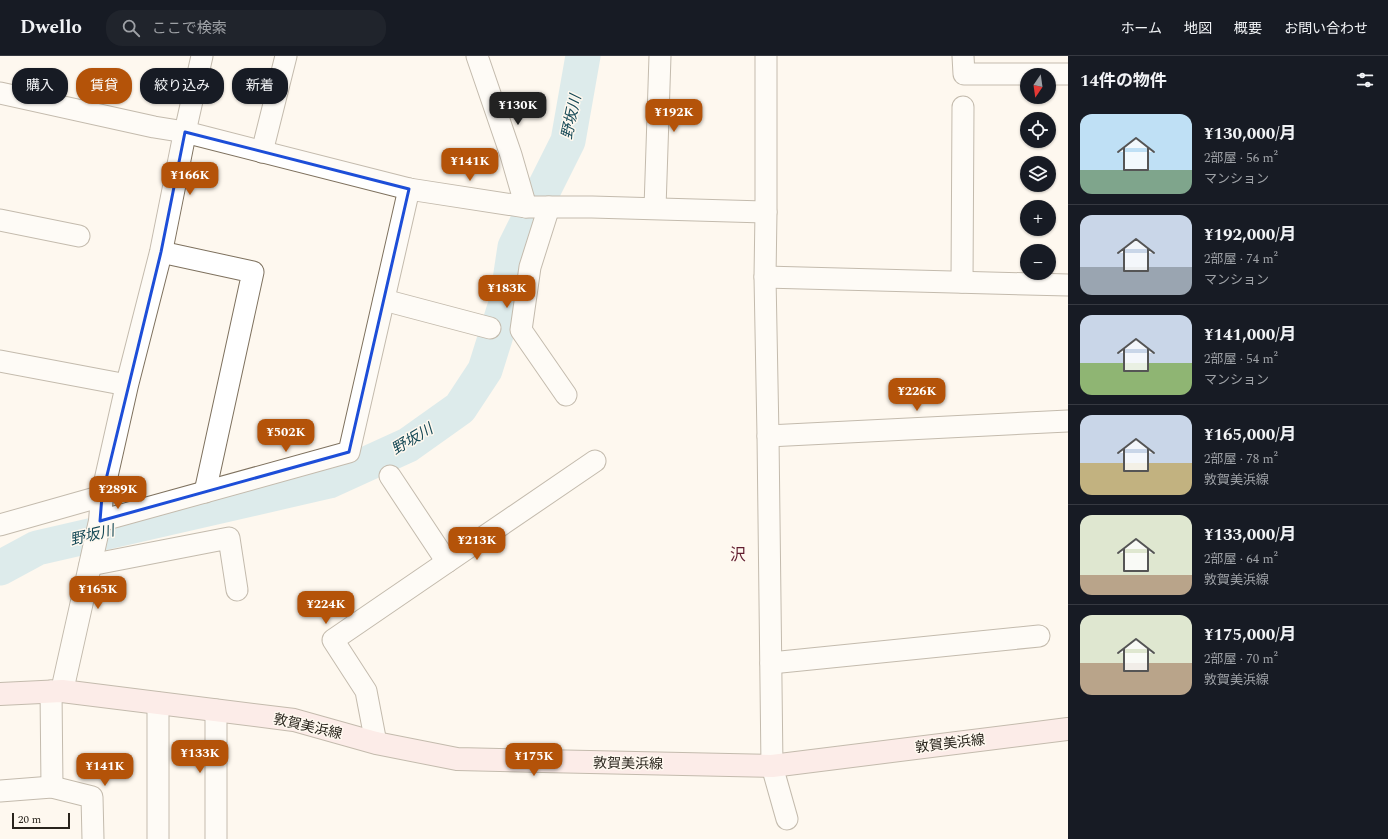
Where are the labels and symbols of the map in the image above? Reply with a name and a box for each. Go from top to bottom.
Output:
north arrow [1020,68,1056,104]
water label: 野坂川 [556,91,588,142]
pin: ¥130K [490,92,546,126]
pin: ¥192K [646,99,702,133]
pin: ¥141K [442,148,498,182]
pin: ¥166K [162,162,218,196]
pin: ¥183K [479,275,535,309]
pin: ¥226K [889,378,945,412]
water label: 野坂川 [387,417,439,461]
pin: ¥502K [258,419,314,453]
pin: ¥289K [90,476,146,510]
water label: 野坂川 [68,519,119,552]
pin: ¥213K [449,527,505,561]
district label: 沢 [730,543,746,567]
pin: ¥165K [70,576,126,610]
pin: ¥224K [298,591,354,625]
street label: 敦賀美浜線 [271,708,344,745]
street label: 敦賀美浜線 [914,729,986,758]
pin: ¥133K [172,740,228,774]
pin: ¥175K [506,743,562,777]
street label: 敦賀美浜線 [593,752,663,775]
pin: ¥141K [77,753,133,787]
scale bar [12,811,70,830]

